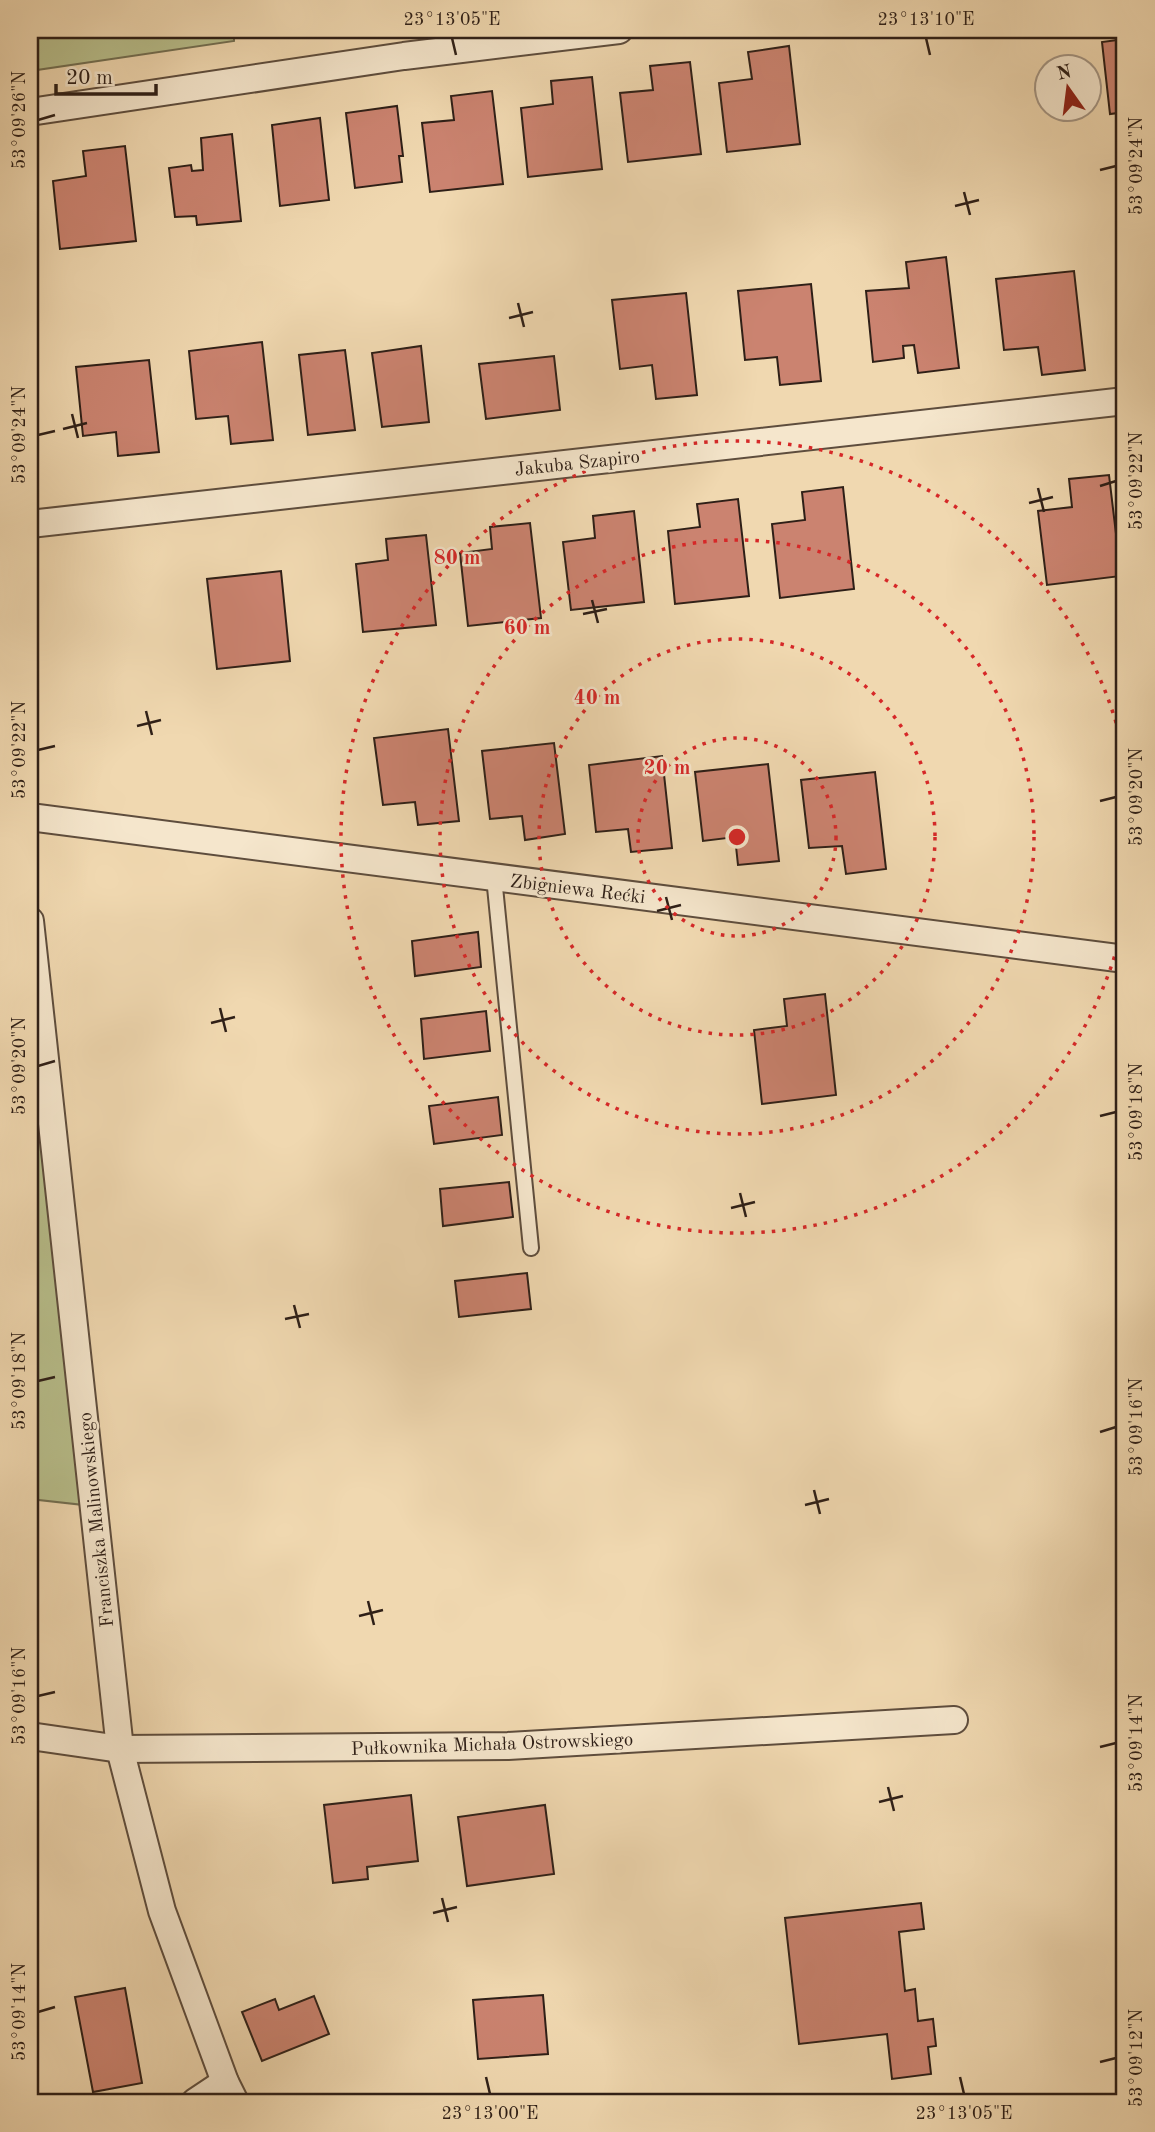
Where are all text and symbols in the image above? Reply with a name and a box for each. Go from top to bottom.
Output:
text: 23°13'05"E [404,11,500,29]
text: 23°13'10"E [878,11,974,29]
scale bar [56,52,156,96]
north arrow [1032,52,1102,122]
text: N [1055,63,1074,85]
text: 20 m [66,68,113,89]
text: 53°09'26"N [11,71,29,169]
text: 53°09'24"N [1128,117,1146,215]
text: 53°09'24"N [11,386,29,484]
text: 53°09'22"N [1128,432,1146,530]
street label: Jakuba Szapiro [514,448,641,481]
text: 80 m [433,548,481,569]
text: 60 m [503,618,551,639]
text: 40 m [573,688,621,709]
text: 53°09'22"N [11,701,29,799]
text: 53°09'20"N [1128,748,1146,846]
text: 20 m [643,758,691,779]
centre of rings [725,825,749,849]
street label: Zbigniewa Rećki [509,873,646,908]
text: 53°09'20"N [11,1017,29,1115]
text: 53°09'18"N [1128,1063,1146,1161]
text: 53°09'18"N [11,1332,29,1430]
text: 53°09'16"N [1128,1378,1146,1476]
street label: Franciszka Malinowskiego [77,1411,118,1628]
text: 53°09'16"N [11,1647,29,1745]
text: 53°09'14"N [1128,1694,1146,1792]
street label: Pułkownika Michała Ostrowskiego [351,1731,634,1760]
text: 53°09'14"N [11,1963,29,2061]
text: 53°09'12"N [1128,2009,1146,2107]
text: 23°13'00"E [442,2105,538,2123]
text: 23°13'05"E [916,2105,1012,2123]

